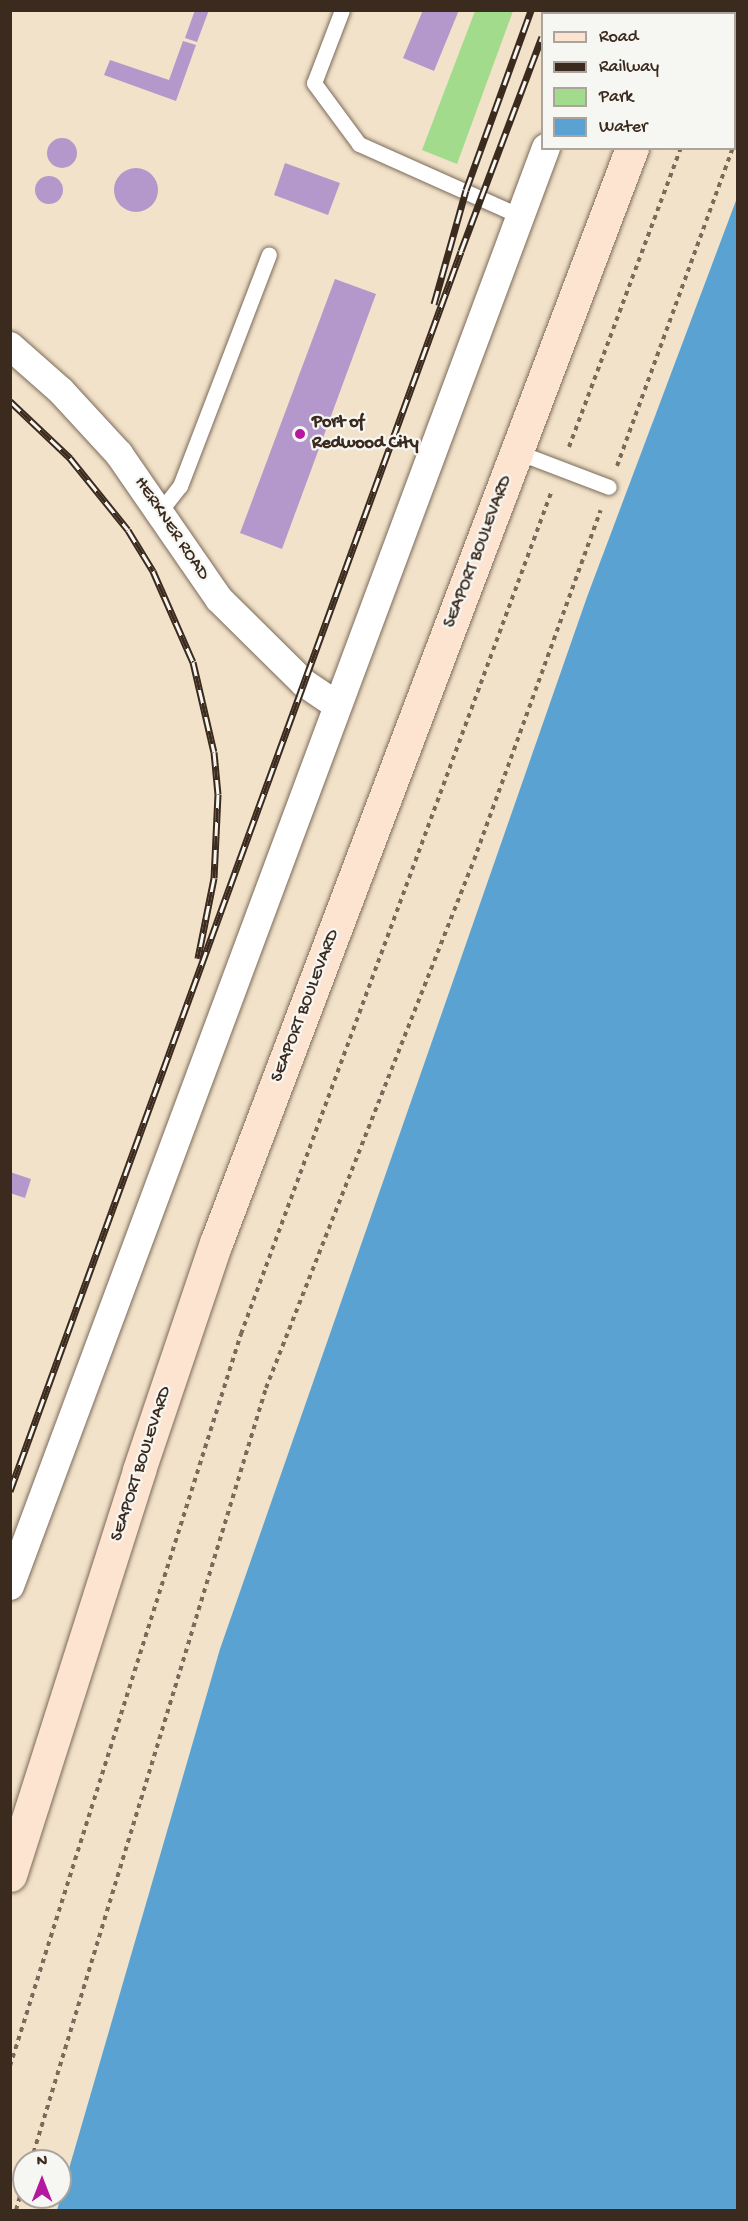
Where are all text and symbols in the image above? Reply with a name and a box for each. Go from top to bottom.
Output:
legend [541,12,736,150]
text: Road [599,27,638,48]
text: Railway [599,57,659,78]
text: Park [599,87,633,108]
text: Water [599,117,647,138]
place label: Port of Redwood City [312,413,419,456]
marker: Port of Redwood City [293,427,307,441]
street label: HERKNER ROAD [128,473,214,585]
street label: SEAPORT BOULEVARD [440,473,518,631]
street label: SEAPORT BOULEVARD [267,927,345,1085]
street label: SEAPORT BOULEVARD [107,1384,177,1544]
north arrow [12,2149,72,2209]
text: N [37,2153,47,2172]

